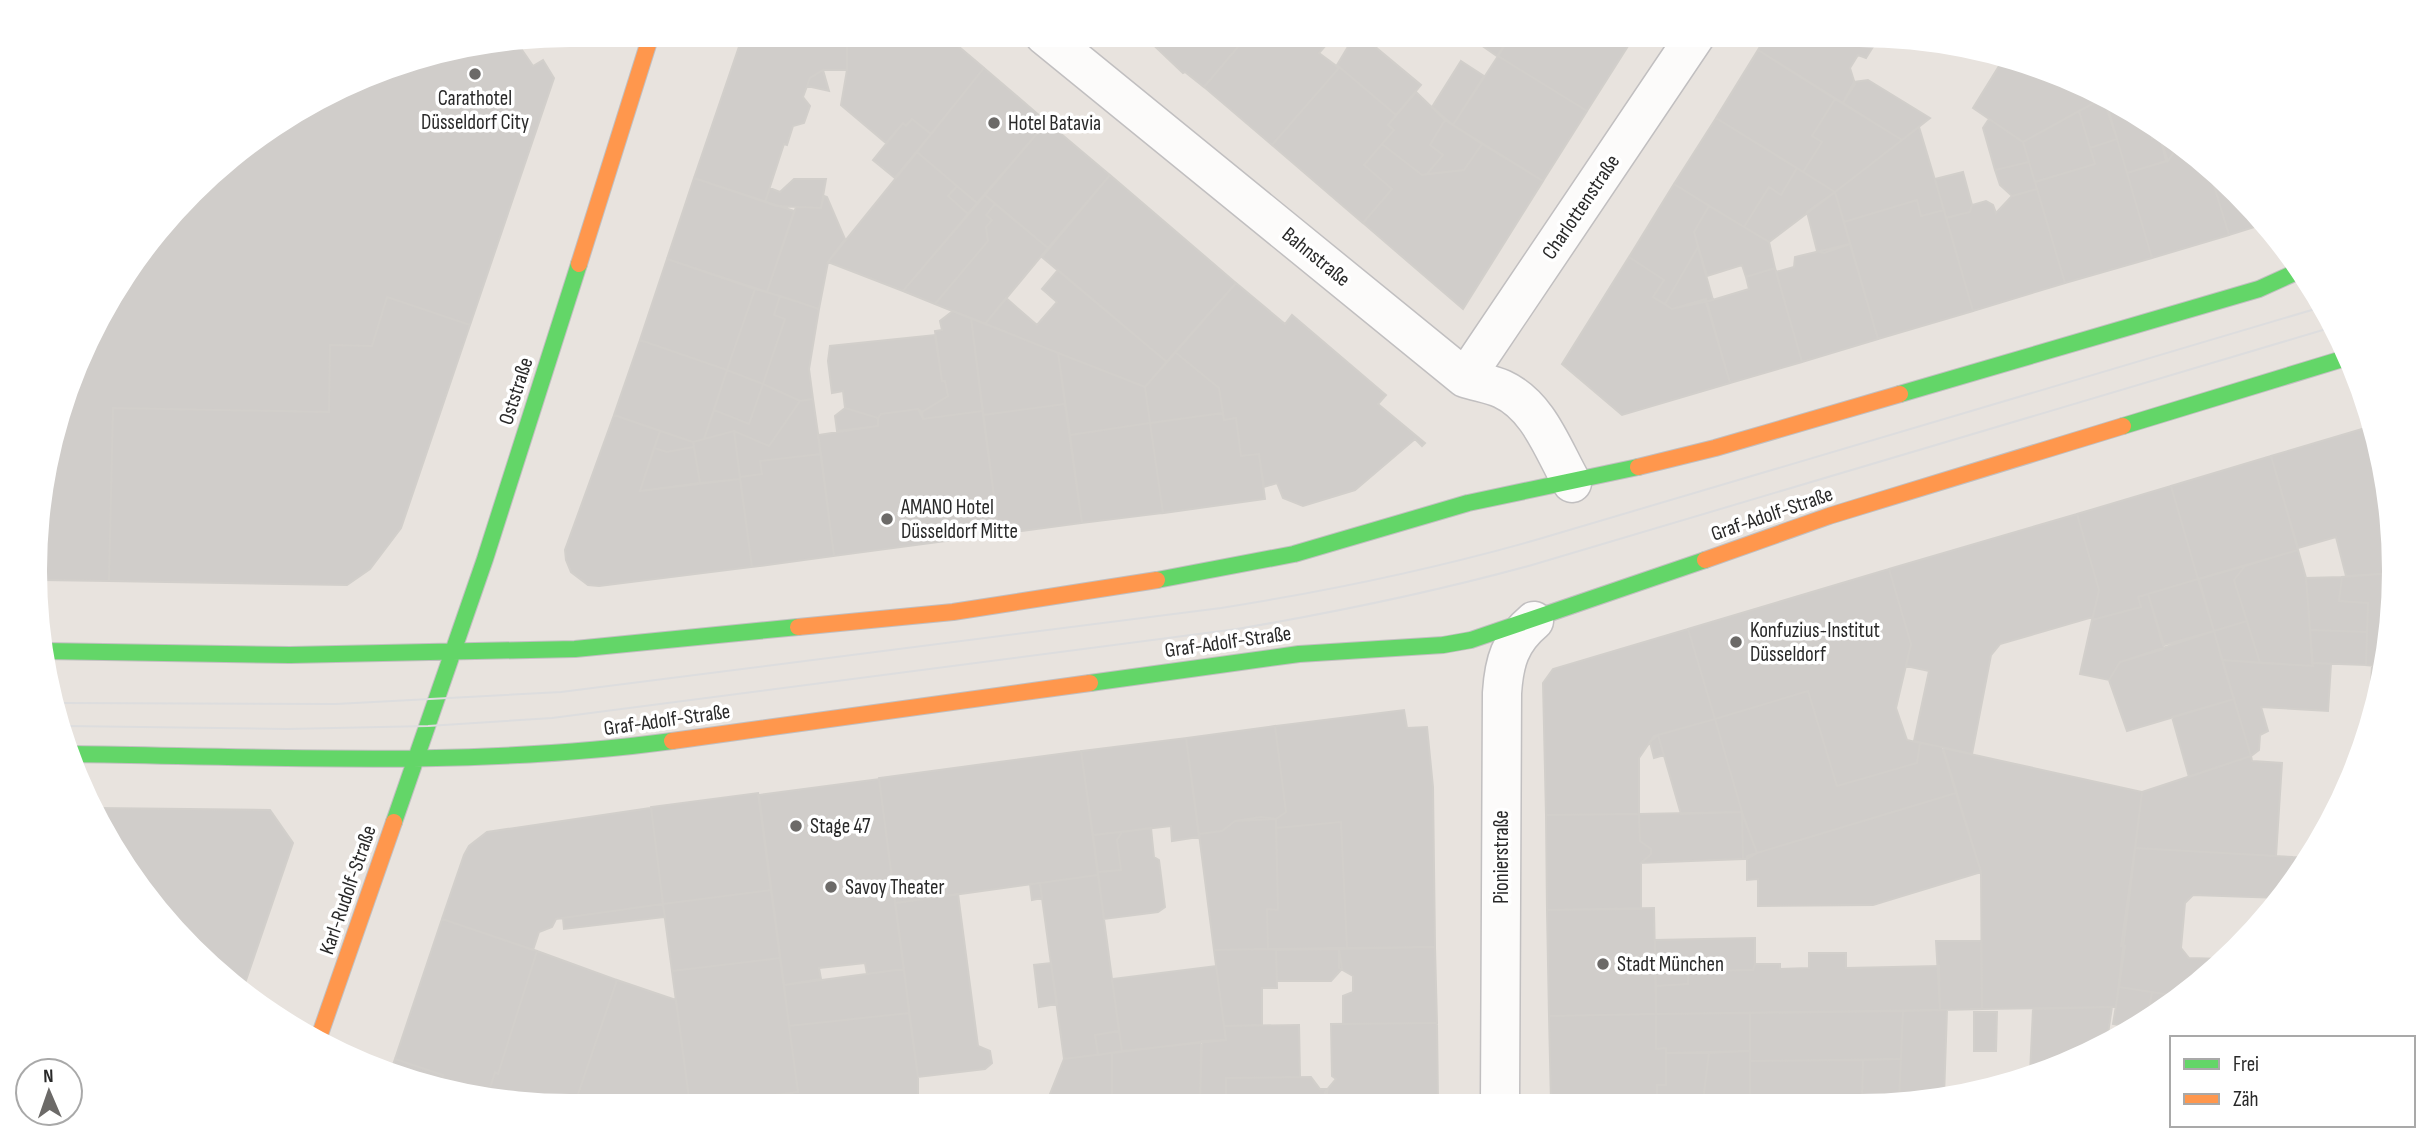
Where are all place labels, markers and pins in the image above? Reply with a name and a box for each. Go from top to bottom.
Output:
marker: Carathotel Düsseldorf City [467,66,483,82]
place label: Carathotel Düsseldorf City [421,86,529,135]
place label: Hotel Batavia [1008,111,1101,136]
marker: Hotel Batavia [986,115,1002,131]
place label: AMANO Hotel Düsseldorf Mitte [900,495,1018,544]
marker: AMANO Hotel Düsseldorf Mitte [879,511,895,527]
place label: Konfuzius-Institut Düsseldorf [1750,618,1880,667]
marker: Konfuzius-Institut Düsseldorf [1728,634,1744,650]
place label: Stage 47 [810,814,871,839]
marker: Stage 47 [788,818,804,834]
place label: Savoy Theater [845,875,944,900]
marker: Savoy Theater [823,879,839,895]
place label: Stadt München [1617,952,1724,977]
marker: Stadt München [1595,956,1611,972]

